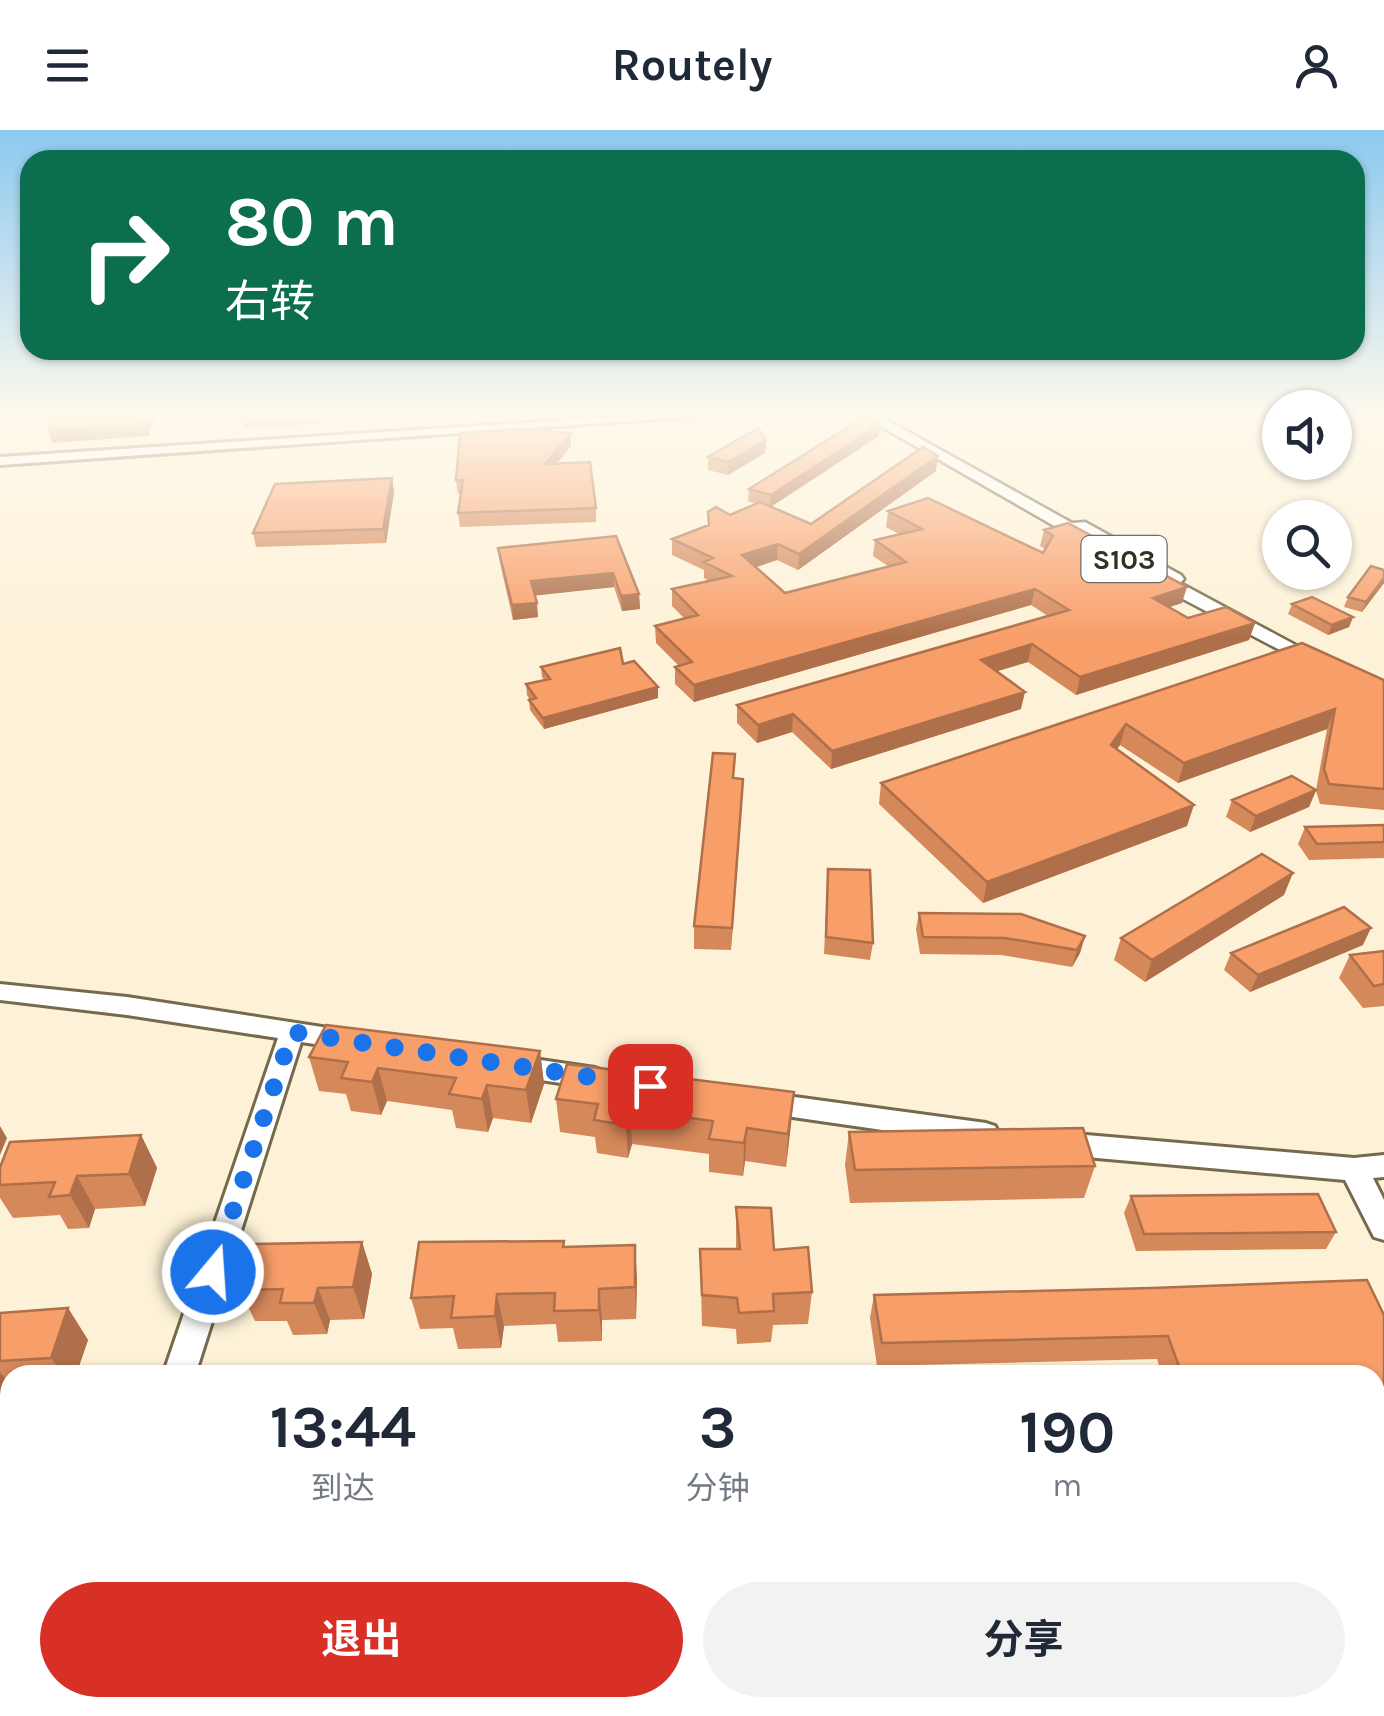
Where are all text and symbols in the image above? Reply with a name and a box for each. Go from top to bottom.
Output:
icon: menu [40,38,95,93]
icon: person [1289,38,1344,93]
text: Routely [612,39,772,91]
text: 80 m [225,181,399,263]
icon: right [60,190,190,320]
text: 右转 [225,276,315,328]
map controls [1262,390,1352,590]
button: sound [1262,390,1352,480]
button: search [1262,500,1352,590]
road number: S103 [1082,536,1166,582]
pin [608,1044,693,1129]
icon: arrive [623,1059,678,1114]
position arrow [161,1220,265,1324]
text: 13:44 [270,1392,416,1462]
text: 3 [699,1392,736,1462]
text: 190 [1019,1397,1115,1467]
text: m [1052,1467,1082,1504]
text: 到达 [311,1470,375,1507]
text: 分钟 [686,1470,750,1507]
button: 退出 [40,1582,683,1697]
button: 分享 [703,1582,1345,1697]

